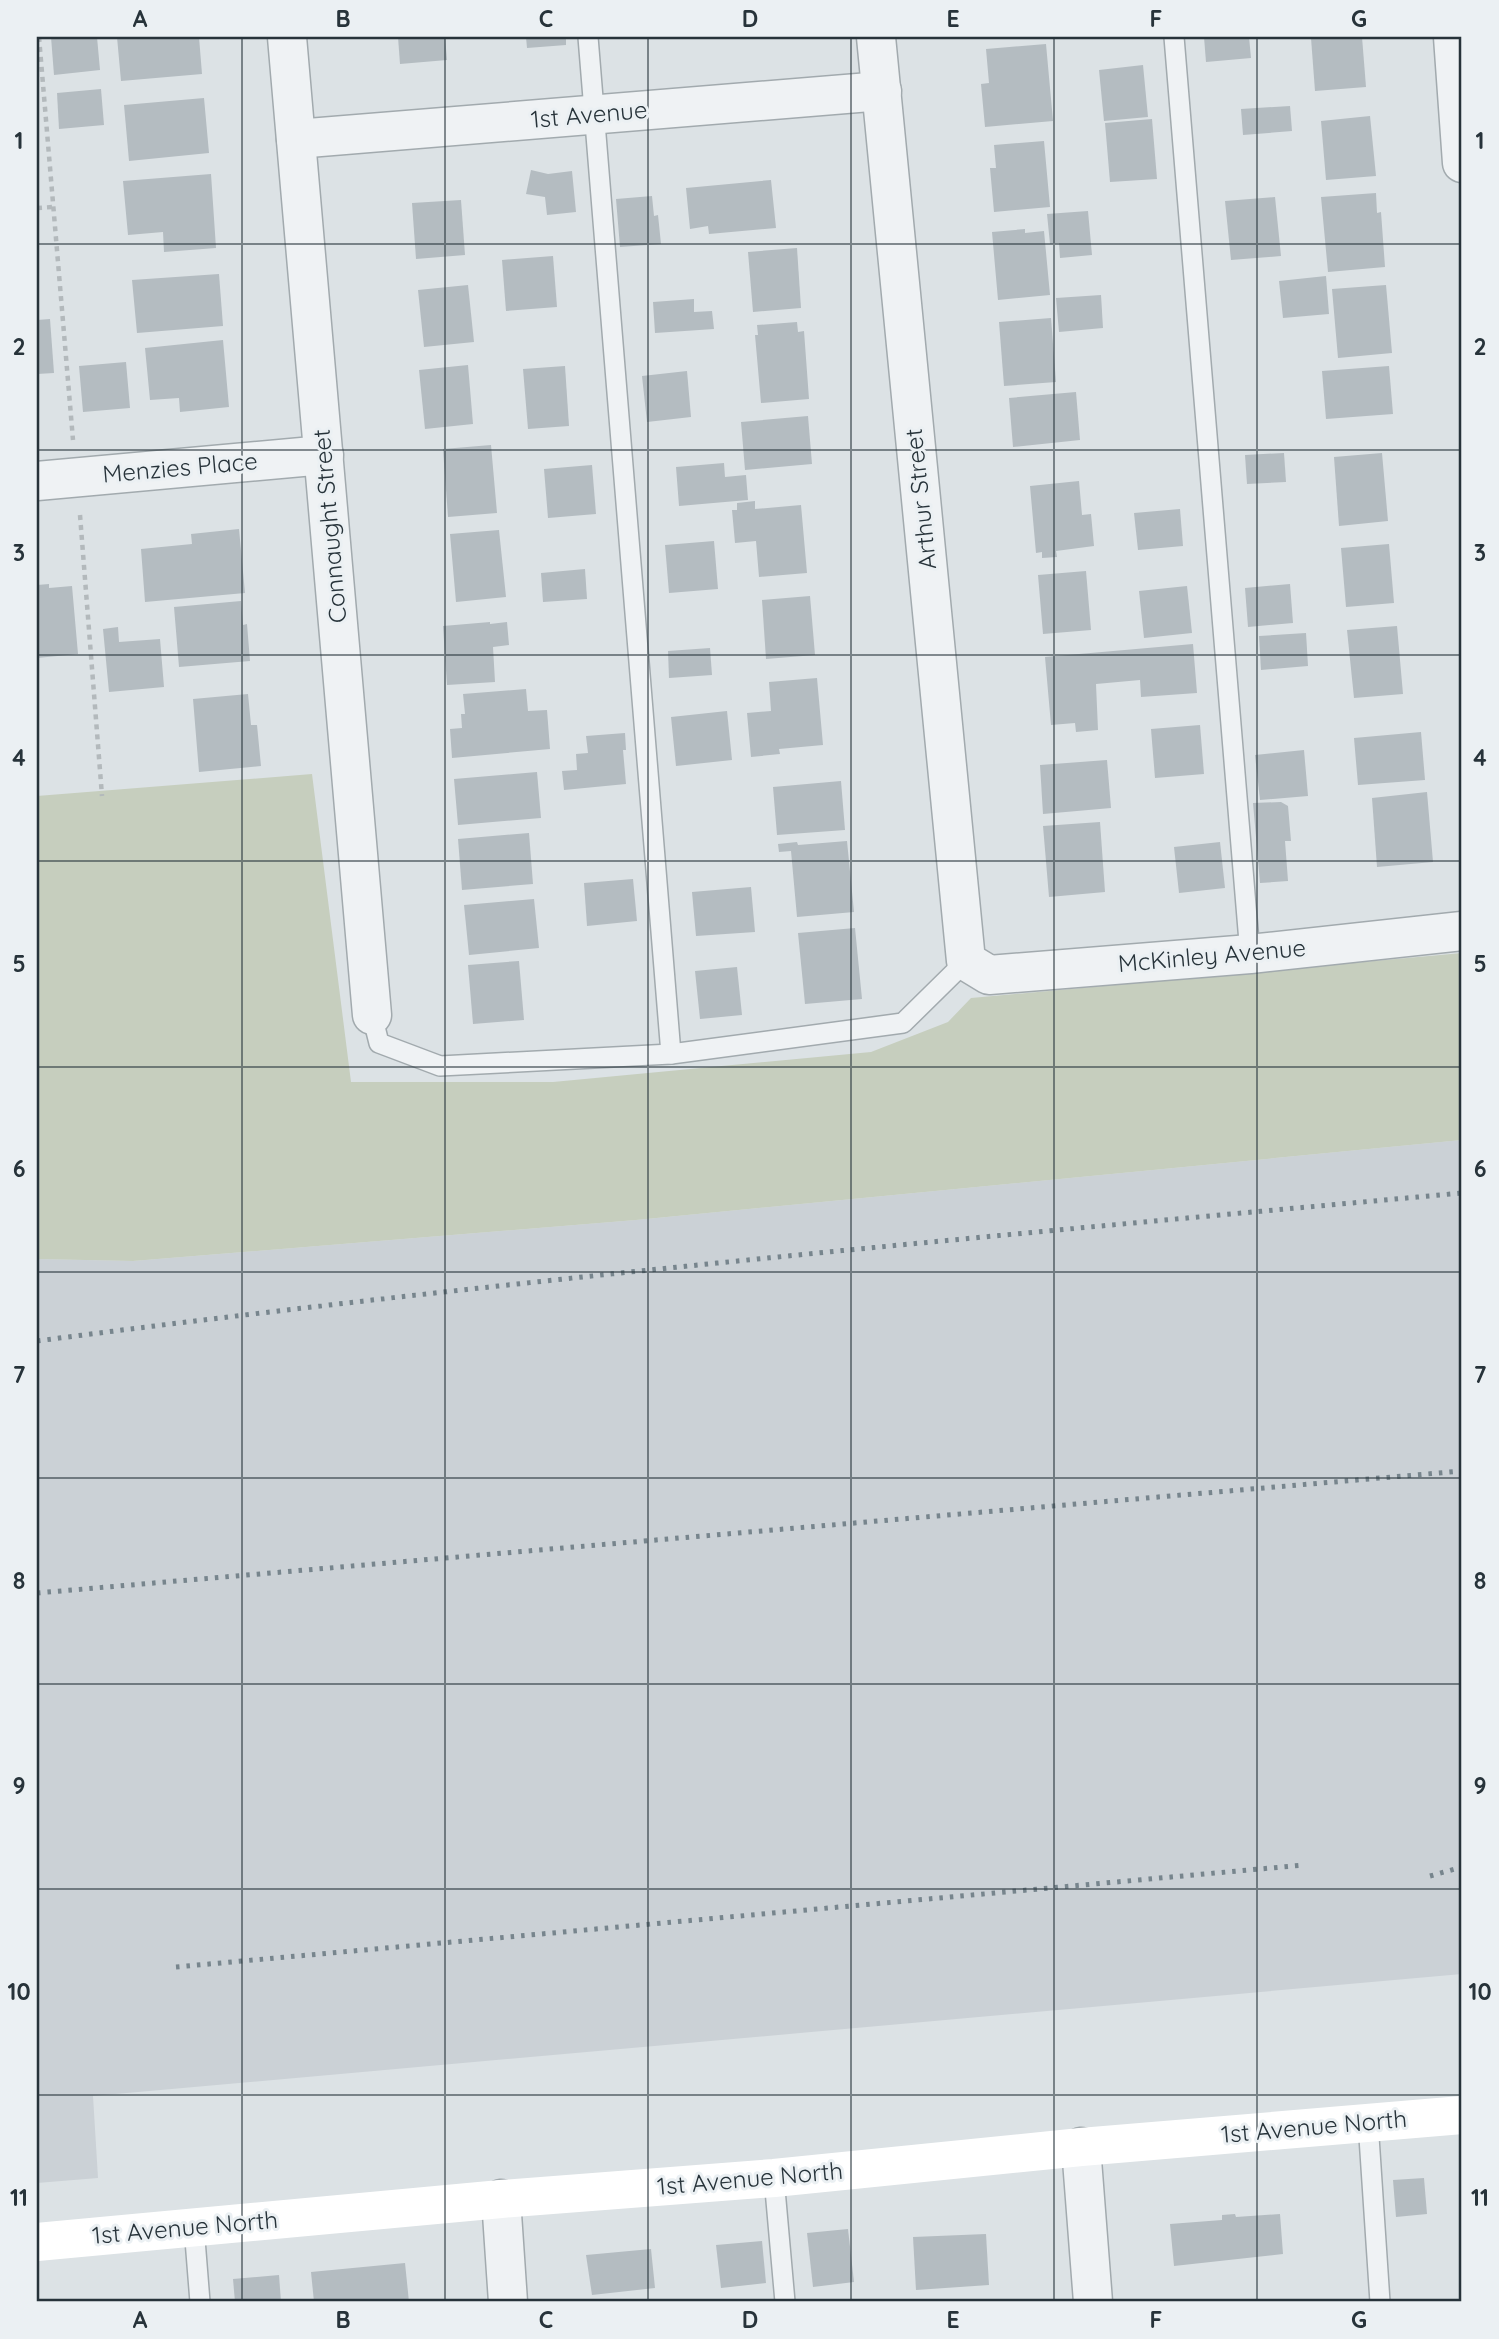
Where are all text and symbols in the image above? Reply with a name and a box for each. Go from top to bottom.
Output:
text: A [133,4,148,33]
text: B [335,4,351,33]
text: C [539,4,553,33]
text: D [742,4,758,33]
text: E [946,4,960,33]
text: F [1150,4,1162,33]
text: G [1351,4,1367,33]
street label: 1st Avenue [529,94,648,134]
text: 1 [15,126,23,155]
text: 1 [1476,126,1484,155]
text: 2 [12,332,26,361]
text: 2 [1473,332,1487,361]
street label: Arthur Street [898,427,942,571]
street label: Connaught Street [306,428,352,624]
street label: Menzies Place [101,445,259,489]
text: 3 [13,538,25,567]
text: 3 [1474,538,1486,567]
text: 4 [12,743,26,772]
text: 4 [1473,743,1487,772]
street label: McKinley Avenue [1117,932,1307,978]
text: 5 [12,949,26,978]
text: 5 [1473,949,1487,978]
text: 6 [13,1154,25,1183]
text: 6 [1474,1154,1486,1183]
text: 7 [13,1360,26,1389]
text: 7 [1474,1360,1487,1389]
text: 8 [13,1566,25,1595]
text: 8 [1474,1566,1486,1595]
text: 9 [12,1771,26,1800]
text: 9 [1473,1771,1487,1800]
text: 10 [7,1977,31,2006]
text: 10 [1468,1977,1492,2006]
street label: 1st Avenue North [1220,2103,1408,2149]
street label: 1st Avenue North [656,2155,844,2201]
text: 11 [10,2183,28,2212]
text: 11 [1471,2183,1489,2212]
street label: 1st Avenue North [91,2204,279,2250]
text: A [133,2305,148,2334]
text: B [335,2305,351,2334]
text: C [539,2305,553,2334]
text: D [742,2305,758,2334]
text: E [946,2305,960,2334]
text: F [1150,2305,1162,2334]
text: G [1351,2305,1367,2334]

